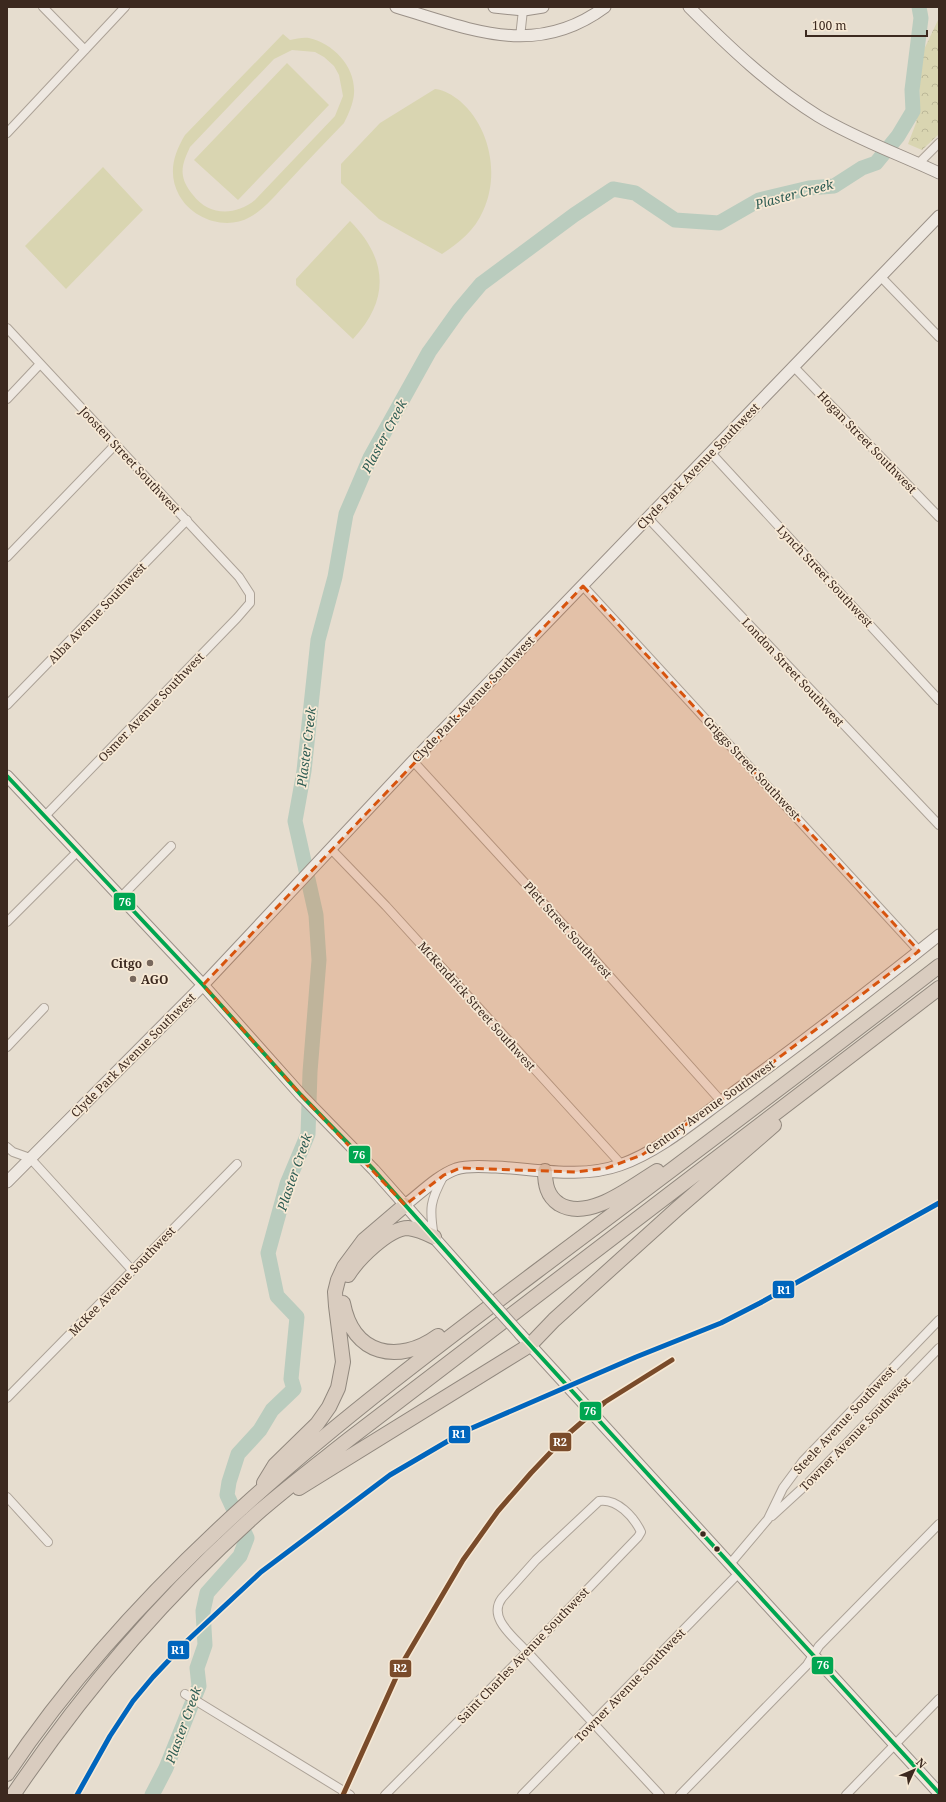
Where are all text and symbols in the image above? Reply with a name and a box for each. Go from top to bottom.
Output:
scale bar [806,12,927,38]
text: 100 m [812,17,847,34]
water label: Plaster Creek [752,175,836,213]
street label: Hogan Street Southwest [814,387,920,497]
water label: Plaster Creek [357,396,411,477]
street label: Clyde Park Avenue Southwest [633,399,763,533]
street label: Joosten Street Southwest [75,402,184,517]
street label: Lynch Street Southwest [773,521,877,631]
street label: Alba Avenue Southwest [44,559,150,667]
street label: London Street Southwest [738,614,848,730]
street label: Clyde Park Avenue Southwest [408,632,538,766]
street label: Osmer Avenue Southwest [94,649,208,765]
water label: Plaster Creek [292,705,320,789]
street label: Griggs Street Southwest [700,713,804,823]
street label: Plett Street Southwest [520,878,616,982]
line badge: 76 [113,892,136,911]
text: 76 [119,894,131,909]
street label: McKendrick Street Southwest [414,938,540,1074]
place label: Citgo [111,955,142,972]
marker: Citgo [145,958,155,968]
place label: AGO [141,971,168,988]
marker: AGO [128,974,138,984]
street label: Clyde Park Avenue Southwest [67,989,199,1121]
street label: Century Avenue Southwest [642,1056,778,1158]
water label: Plaster Creek [272,1130,316,1214]
line badge: 76 [348,1145,371,1164]
text: 76 [353,1147,365,1162]
street label: McKee Avenue Southwest [65,1222,179,1340]
line badge: R1 [772,1280,795,1299]
text: R1 [777,1282,791,1297]
street label: Steele Avenue Southwest [789,1362,899,1478]
street label: Towner Avenue Southwest [796,1373,914,1495]
line badge: 76 [579,1401,602,1421]
text: 76 [584,1403,596,1418]
line badge: R1 [448,1425,471,1444]
text: R1 [452,1426,466,1441]
line badge: R2 [549,1432,572,1452]
text: R2 [553,1434,567,1449]
unlabelled marker [698,1529,708,1539]
unlabelled marker [712,1544,722,1554]
street label: Saint Charles Avenue Southwest [453,1583,593,1727]
street label: Towner Avenue Southwest [571,1624,689,1746]
line badge: R1 [167,1640,190,1660]
text: R1 [171,1642,185,1657]
line badge: 76 [811,1656,834,1675]
text: 76 [817,1657,829,1672]
line badge: R2 [389,1659,412,1678]
text: R2 [393,1660,407,1675]
water label: Plaster Creek [160,1684,205,1767]
north arrow [894,1750,934,1790]
text: N [913,1754,930,1771]

